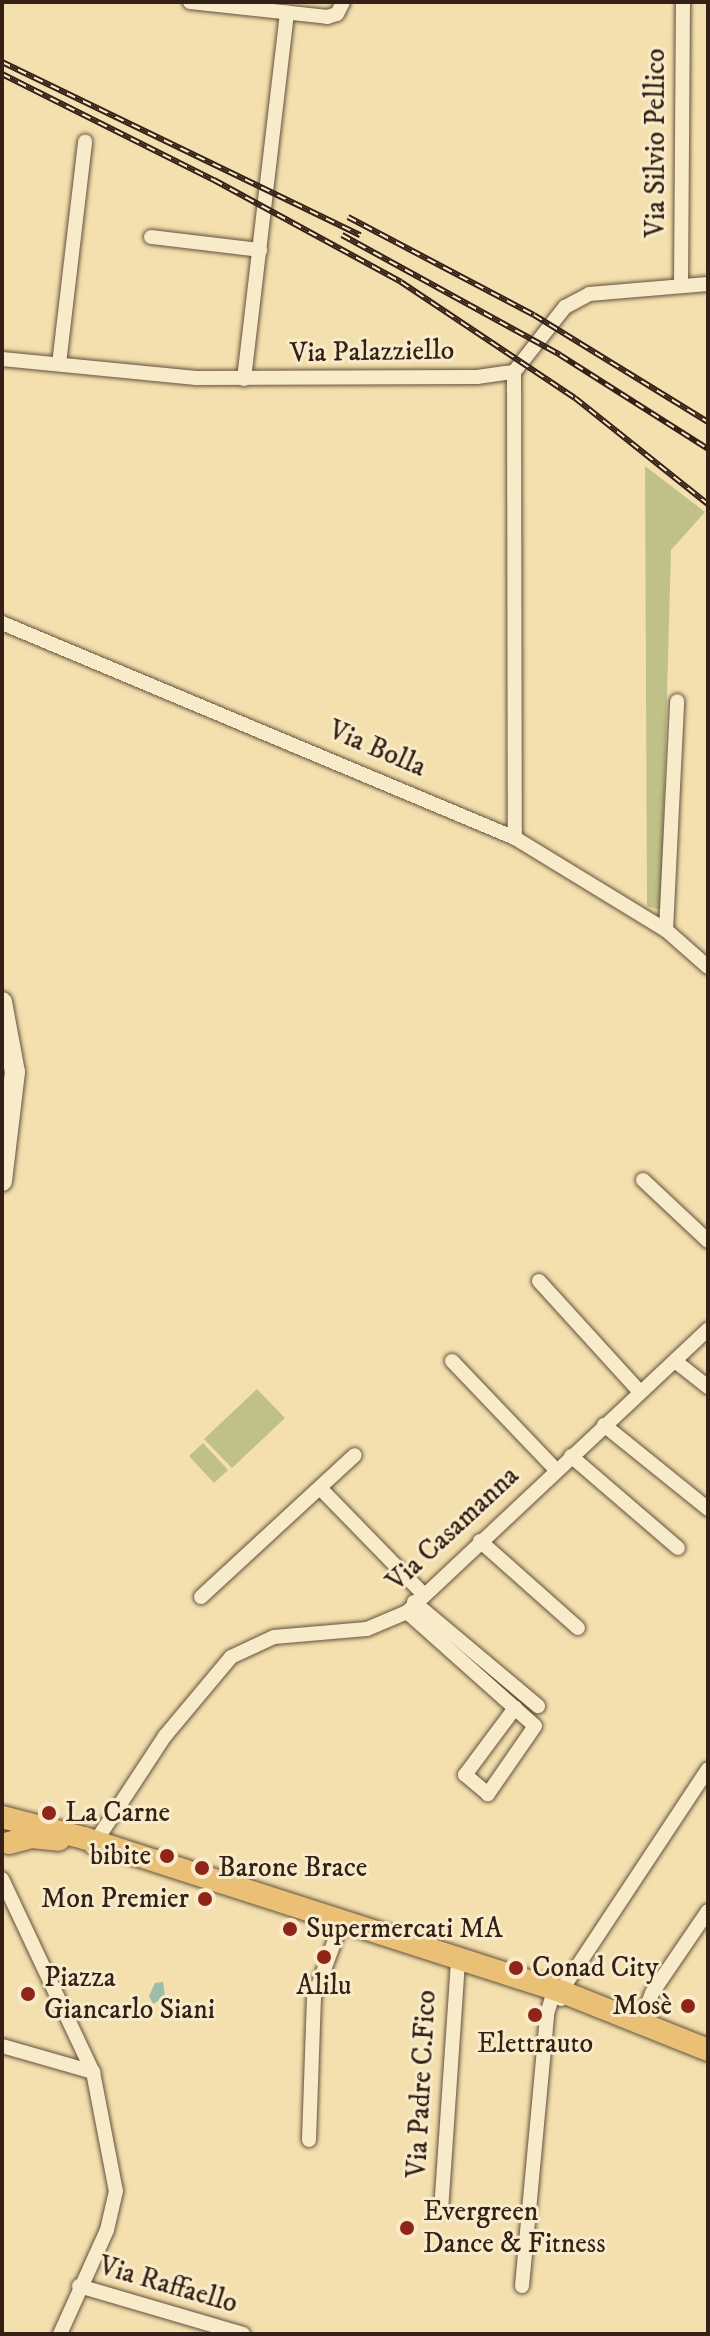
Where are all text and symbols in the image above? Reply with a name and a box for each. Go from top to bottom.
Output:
street label: Via Silvio Pellico [639,48,673,238]
street label: Via Palazziello [289,334,455,370]
street label: Via Bolla [323,713,431,785]
street label: Via Casamanna [380,1459,526,1599]
place label: La Carne [65,1796,170,1830]
marker: La Carne [40,1804,58,1822]
place label: bibite [90,1839,151,1873]
marker: bibite [158,1847,176,1865]
place label: Barone Brace [218,1851,367,1885]
marker: Barone Brace [193,1859,211,1877]
place label: Mon Premier [41,1882,189,1916]
marker: Mon Premier [196,1890,214,1908]
place label: Supermercati MA [306,1912,503,1946]
marker: Supermercati MA [281,1920,299,1938]
marker: Alilu [315,1948,333,1966]
place label: Conad City [532,1951,659,1985]
marker: Conad City [507,1959,525,1977]
place label: Piazza Giancarlo Siani [44,1961,215,2027]
place label: Alilu [296,1969,352,2003]
marker: Piazza Giancarlo Siani [19,1985,37,2003]
street label: Via Padre C.Fico [400,1989,444,2179]
place label: Mosè [612,1989,672,2023]
marker: Mosè [679,1997,697,2015]
marker: Elettrauto [526,2006,544,2024]
place label: Elettrauto [477,2027,593,2061]
place label: Evergreen Dance & Fitness [423,2195,606,2261]
marker: Evergreen Dance & Fitness [398,2219,416,2237]
street label: Via Raffaello [95,2249,241,2321]

